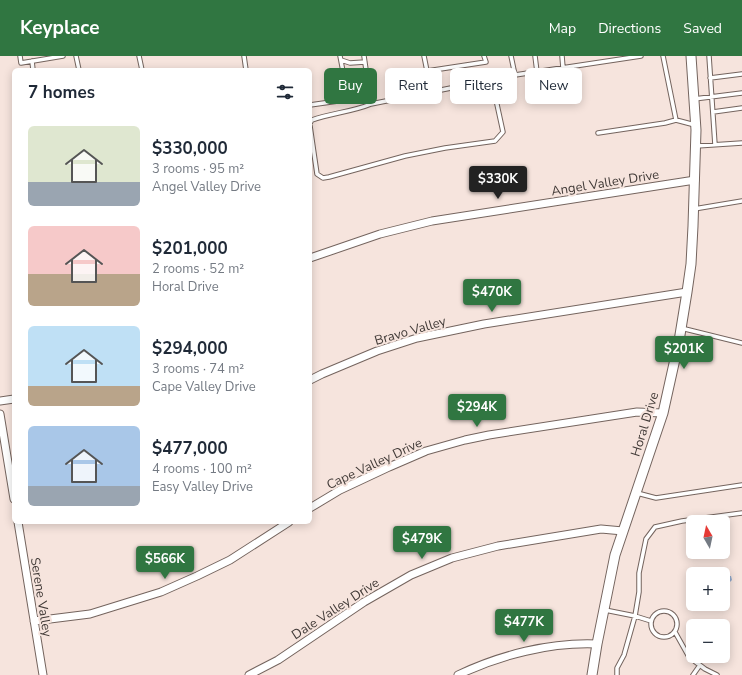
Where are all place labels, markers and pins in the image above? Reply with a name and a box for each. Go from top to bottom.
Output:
pin: $330K [470,166,526,200]
pin: $470K [464,279,520,313]
pin: $201K [656,336,712,370]
pin: $294K [449,394,505,428]
pin: $479K [394,526,450,560]
pin: $566K [137,546,193,580]
pin: $477K [496,609,552,643]

